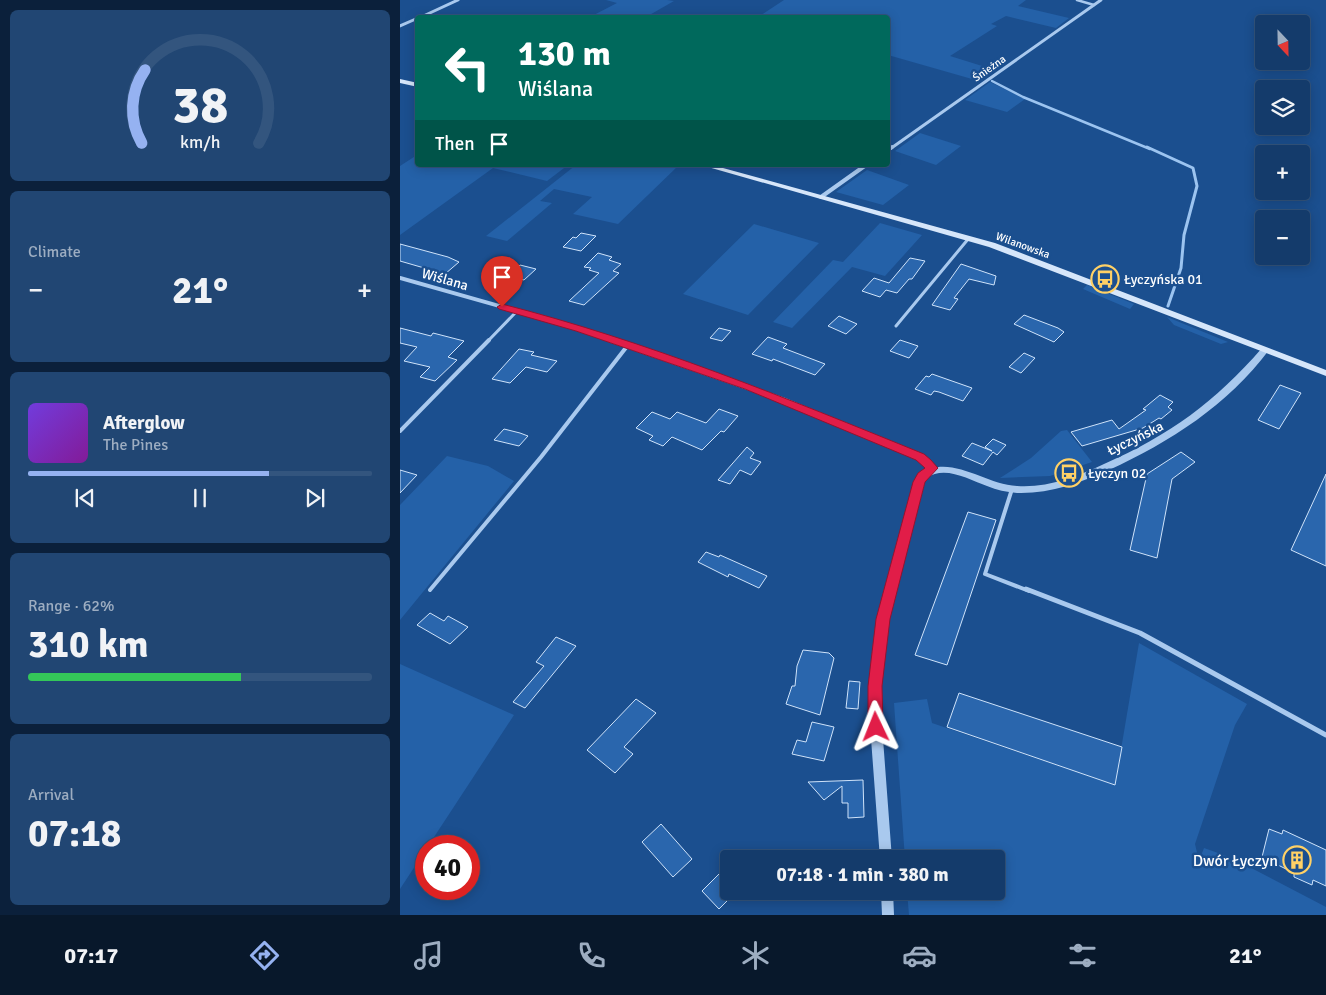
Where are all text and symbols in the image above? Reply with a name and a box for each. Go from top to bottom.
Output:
north arrow [1255,15,1310,70]
map controls [1255,15,1310,265]
text: 130 m [518,32,611,75]
icon: left [435,35,500,100]
street label: Śnieżna [970,51,1009,84]
text: 38 [172,73,228,137]
text: Wiślana [518,75,593,102]
button: layers [1255,80,1310,135]
icon: arrive [485,130,513,158]
text: km/h [180,131,220,153]
text: Then [435,132,475,156]
button: + [1255,145,1310,200]
button: − [1255,210,1310,265]
street label: Wilanowska [994,230,1052,261]
text: Climate [28,242,81,262]
pin [481,256,523,307]
icon: arrive [488,263,516,291]
bus stop icon: Łyczyńska 01 [1090,264,1120,294]
street label: Wiślana [420,265,470,294]
text: 21° [172,267,228,314]
place label: Łyczyńska 01 [1124,271,1203,288]
text: − [28,273,43,307]
text: + [357,273,372,307]
text: Afterglow [103,411,185,435]
street label: Łyczyńska [1104,418,1166,459]
text: The Pines [103,435,168,455]
bus stop icon: Łyczyn 02 [1054,458,1084,488]
place label: Łyczyn 02 [1088,465,1146,482]
icon: previous [71,484,99,512]
icon: pause [186,484,214,512]
icon: next [301,484,329,512]
text: Range · 62% [28,596,114,616]
text: 310 km [28,621,149,668]
position arrow [849,700,901,752]
text: Arrival [28,785,74,805]
text: 07:18 [28,810,121,857]
speed limit sign: 40 [415,835,480,900]
building icon: Dwór Łyczyn [1282,845,1312,875]
place label: Dwór Łyczyn [1193,851,1278,871]
text: 07:18 · 1 min · 380 m [776,863,949,887]
icon: directions [247,938,282,973]
icon: music [411,938,446,973]
icon: phone [574,938,609,973]
icon: climate [738,938,773,973]
icon: car [902,938,937,973]
icon: filters [1065,938,1100,973]
text: 07:17 [64,942,118,969]
text: 21° [1229,942,1262,969]

